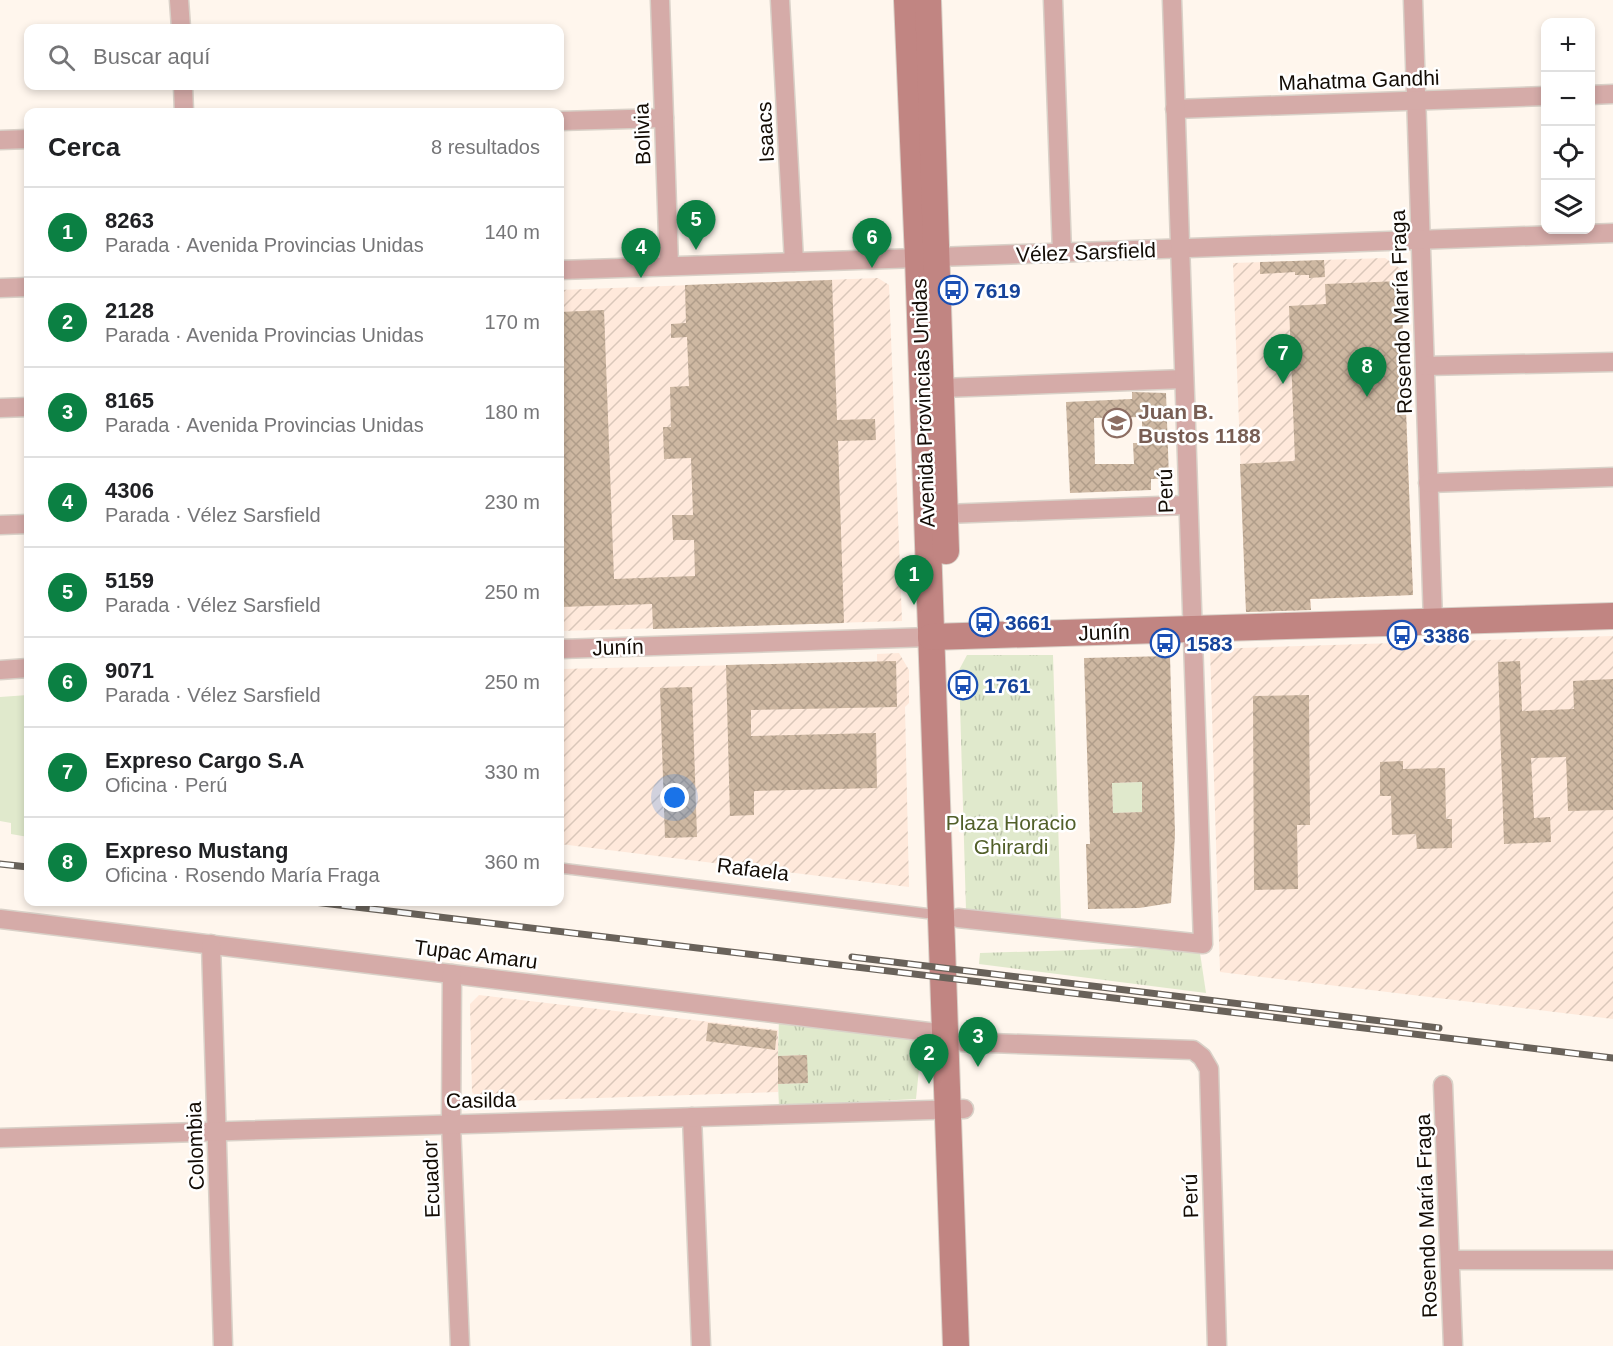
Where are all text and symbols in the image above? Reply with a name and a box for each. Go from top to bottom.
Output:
map controls [1541,18,1595,234]
button: + [1541,18,1595,72]
search box [24,24,564,90]
icon: search [45,41,78,74]
text: Buscar aquí [93,44,210,69]
street label: Mahatma Gandhi [1278,66,1440,94]
button: − [1541,72,1595,126]
street label: Isaacs [752,101,778,163]
street label: Bolivia [629,102,655,165]
button: locate [1541,126,1595,180]
text: Cerca [48,132,120,162]
text: 8 resultados [431,136,540,158]
button: layers [1541,180,1595,234]
pin: 5 [676,200,716,250]
text: 8263 [105,208,154,233]
street label: Rosendo María Fraga [1386,209,1416,414]
pin: 6 [852,218,892,268]
text: 1 [62,221,73,243]
text: 140 m [484,221,540,243]
pin: 4 [622,228,660,278]
text: Parada · Avenida Provincias Unidas [105,234,424,256]
street label: Vélez Sarsfield [1016,238,1156,266]
bus stop icon: 7619 [937,274,969,306]
street label: Avenida Provincias Unidas [907,278,939,528]
place label: 7619 [974,279,1021,302]
text: 2128 [105,298,154,323]
text: 2 [62,311,73,333]
text: 170 m [484,311,540,333]
text: Parada · Avenida Provincias Unidas [105,324,424,346]
pin: 7 [1264,334,1302,384]
pin: 8 [1348,348,1386,397]
text: 8165 [105,388,154,413]
place label: Juan B. Bustos 1188 [1138,400,1261,447]
text: 3 [62,401,73,423]
text: 180 m [484,401,540,423]
school or university icon: Juan B. Bustos 1188 [1101,407,1133,439]
text: Parada · Avenida Provincias Unidas [105,414,424,436]
street label: Perú [1153,468,1177,514]
text: 4306 [105,478,154,503]
text: 4 [62,491,73,513]
text: 230 m [484,491,540,513]
text: Parada · Vélez Sarsfield [105,504,321,526]
pin: 1 [894,556,934,605]
text: 5159 [105,568,154,593]
text: 5 [62,581,73,603]
text: 250 m [484,581,540,603]
text: Parada · Vélez Sarsfield [105,594,321,616]
bus stop icon: 3661 [968,606,1000,638]
place label: 3661 [1005,611,1052,634]
bus stop icon: 3386 [1386,619,1418,651]
street label: Junín [1078,620,1130,644]
place label: 3386 [1423,624,1470,647]
bus stop icon: 1583 [1149,627,1181,659]
place label: 1583 [1186,632,1233,655]
street label: Junín [592,635,644,659]
text: 9071 [105,658,154,683]
bus stop icon: 1761 [947,669,979,701]
text: 6 [62,671,73,693]
text: 250 m [484,671,540,693]
place label: 1761 [984,674,1031,697]
text: Parada · Vélez Sarsfield [105,684,321,706]
text: Expreso Cargo S.A [105,748,304,773]
text: 7 [62,761,73,783]
text: 330 m [484,761,540,783]
text: Oficina · Perú [105,774,227,796]
your location [660,783,689,812]
park label: Plaza Horacio Ghirardi [946,811,1076,858]
text: Expreso Mustang [105,838,288,863]
text: 8 [62,851,73,873]
text: 360 m [484,851,540,873]
street label: Rafaela [716,853,791,885]
text: Oficina · Rosendo María Fraga [105,864,380,886]
street label: Tupac Amaru [413,935,539,973]
pin: 3 [958,1018,998,1067]
pin: 2 [910,1034,948,1084]
street label: Casilda [446,1088,517,1112]
street label: Colombia [182,1101,208,1191]
street label: Rosendo María Fraga [1411,1113,1441,1318]
street label: Ecuador [418,1140,444,1218]
street label: Perú [1178,1173,1202,1219]

